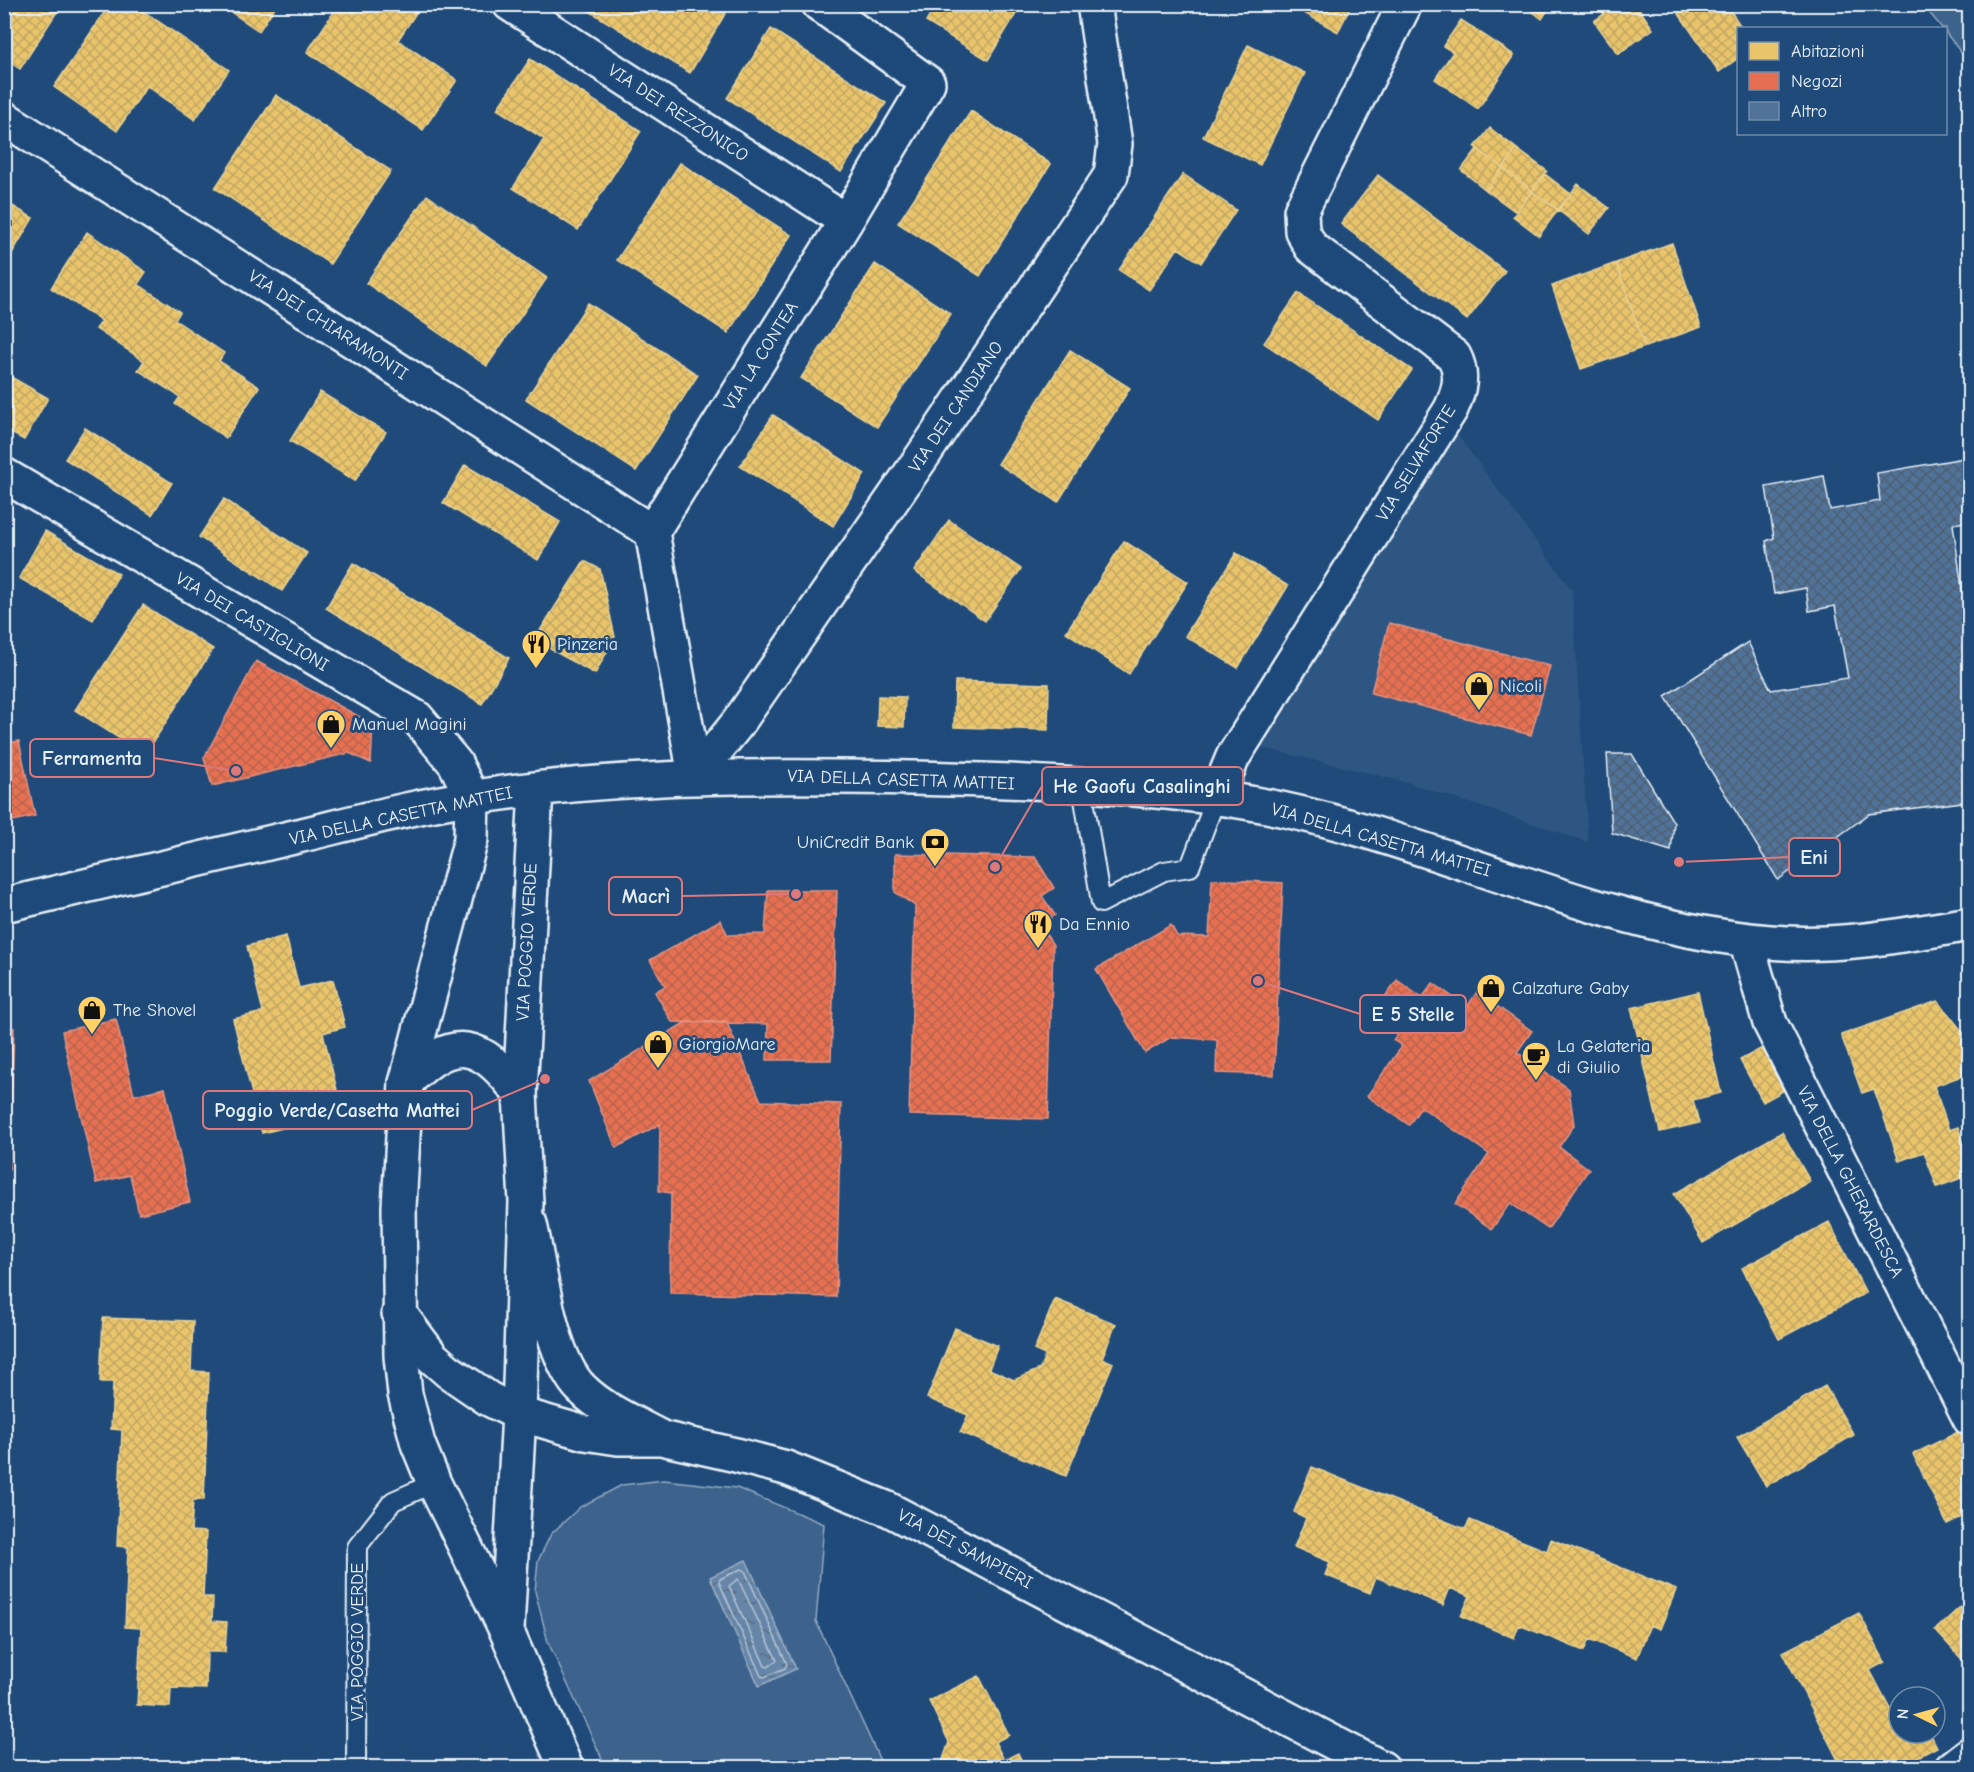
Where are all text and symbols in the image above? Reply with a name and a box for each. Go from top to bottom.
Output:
legend [1737,27,1947,135]
text: Abitazioni [1791,41,1865,62]
street label: VIA DEI REZZONICO [604,60,752,166]
text: Negozi [1791,71,1842,92]
text: Altro [1791,101,1827,122]
street label: VIA DEI CHIARAMONTI [244,266,412,384]
street label: VIA LA CONTEA [719,298,803,414]
street label: VIA DEI CANDIANO [904,337,1008,477]
street label: VIA SELVAFORTE [1372,401,1460,525]
street label: VIA DEI CASTIGLIONI [172,568,332,676]
restaurant icon: Pinzeria [520,628,552,670]
place label: Pinzeria [557,634,618,655]
shop icon: Nicoli [1463,670,1495,712]
place label: Nicoli [1500,676,1542,697]
shop icon: Manuel Magini [315,708,347,750]
place label: Manuel Magini [352,714,467,735]
callout: Ferramenta [30,739,154,777]
text: Ferramenta [42,747,142,770]
street label: VIA DELLA CASETTA MATTEI [787,766,1015,794]
callout: He Gaofu Casalinghi [1042,767,1243,805]
text: He Gaofu Casalinghi [1053,775,1231,798]
street label: VIA DELLA CASETTA MATTEI [288,782,514,850]
street label: VIA DELLA CASETTA MATTEI [1269,799,1493,881]
bank icon: UniCredit Bank [919,826,951,868]
place label: UniCredit Bank [797,832,914,853]
callout: Eni [1789,838,1840,876]
text: Eni [1800,846,1828,869]
street label: VIA POGGIO VERDE [512,862,542,1022]
callout: Macrì [609,877,682,915]
text: Macrì [622,885,670,908]
restaurant icon: Da Ennio [1022,908,1054,950]
place label: Da Ennio [1059,914,1130,935]
shop icon: Calzature Gaby [1475,972,1507,1014]
place label: Calzature Gaby [1512,978,1630,999]
shop icon: The Shovel [76,994,108,1036]
callout: E 5 Stelle [1360,995,1466,1033]
place label: The Shovel [113,1000,196,1021]
text: E 5 Stelle [1372,1003,1455,1026]
shop icon: GiorgioMare [642,1028,674,1070]
place label: GiorgioMare [679,1034,775,1055]
place label: La Gelateria di Giulio [1557,1036,1650,1078]
cafe icon: La Gelateria di Giulio [1520,1040,1552,1082]
street label: VIA DELLA GHERARDESCA [1792,1083,1908,1281]
callout: Poggio Verde/Casetta Mattei [203,1091,472,1129]
text: Poggio Verde/Casetta Mattei [214,1099,460,1122]
street label: VIA DEI SAMPIERI [894,1505,1036,1593]
street label: VIA POGGIO VERDE [347,1563,368,1721]
north arrow [1887,1685,1947,1745]
text: N [1894,1708,1912,1720]

